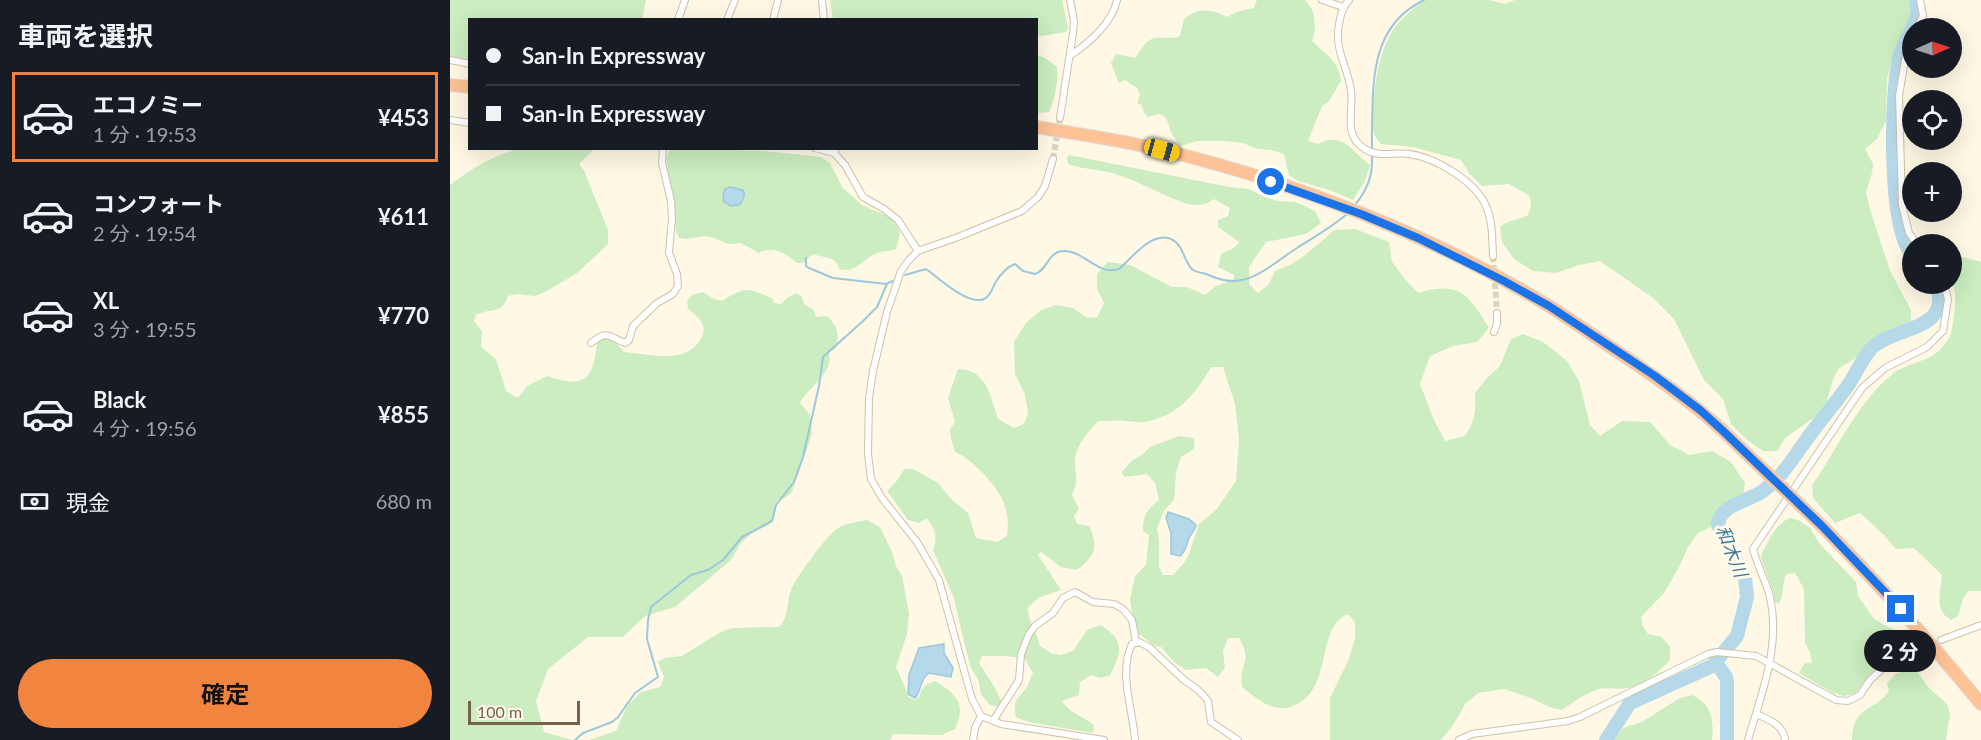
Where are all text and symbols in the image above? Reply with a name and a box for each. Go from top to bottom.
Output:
north arrow [1902,18,1962,78]
map controls [1902,18,1962,294]
text: 車両を選択 [18,19,153,52]
text: San-In Expressway [522,42,705,69]
icon: car [21,90,75,144]
button: locate [1902,90,1962,150]
text: エコノミー [93,91,203,118]
text: San-In Expressway [522,100,705,127]
text: ¥453 [378,104,429,131]
text: 1 分 · 19:53 [93,122,197,146]
car [1142,137,1182,163]
button: + [1902,162,1962,222]
route start [1257,168,1284,195]
icon: car [21,189,75,243]
text: コンフォート [93,190,224,217]
text: ¥611 [378,203,429,230]
text: 2 分 · 19:54 [93,221,197,245]
button: − [1902,234,1962,294]
text: XL [93,287,119,314]
icon: car [21,288,75,342]
text: ¥770 [378,302,429,329]
text: 3 分 · 19:55 [93,317,197,341]
text: Black [93,386,146,413]
icon: car [21,387,75,441]
text: ¥855 [378,401,429,428]
text: 4 分 · 19:56 [93,416,197,440]
icon: cash [18,485,51,518]
text: 現金 [66,489,110,516]
text: 680 m [376,489,432,513]
water label: 和木川 [1712,522,1753,582]
route end [1887,595,1914,622]
callout: 2 分 [1865,630,1937,672]
text: 2 分 [1882,639,1918,663]
button: 確定 [18,659,432,728]
scale bar [468,698,580,726]
text: 100 m [477,702,522,721]

